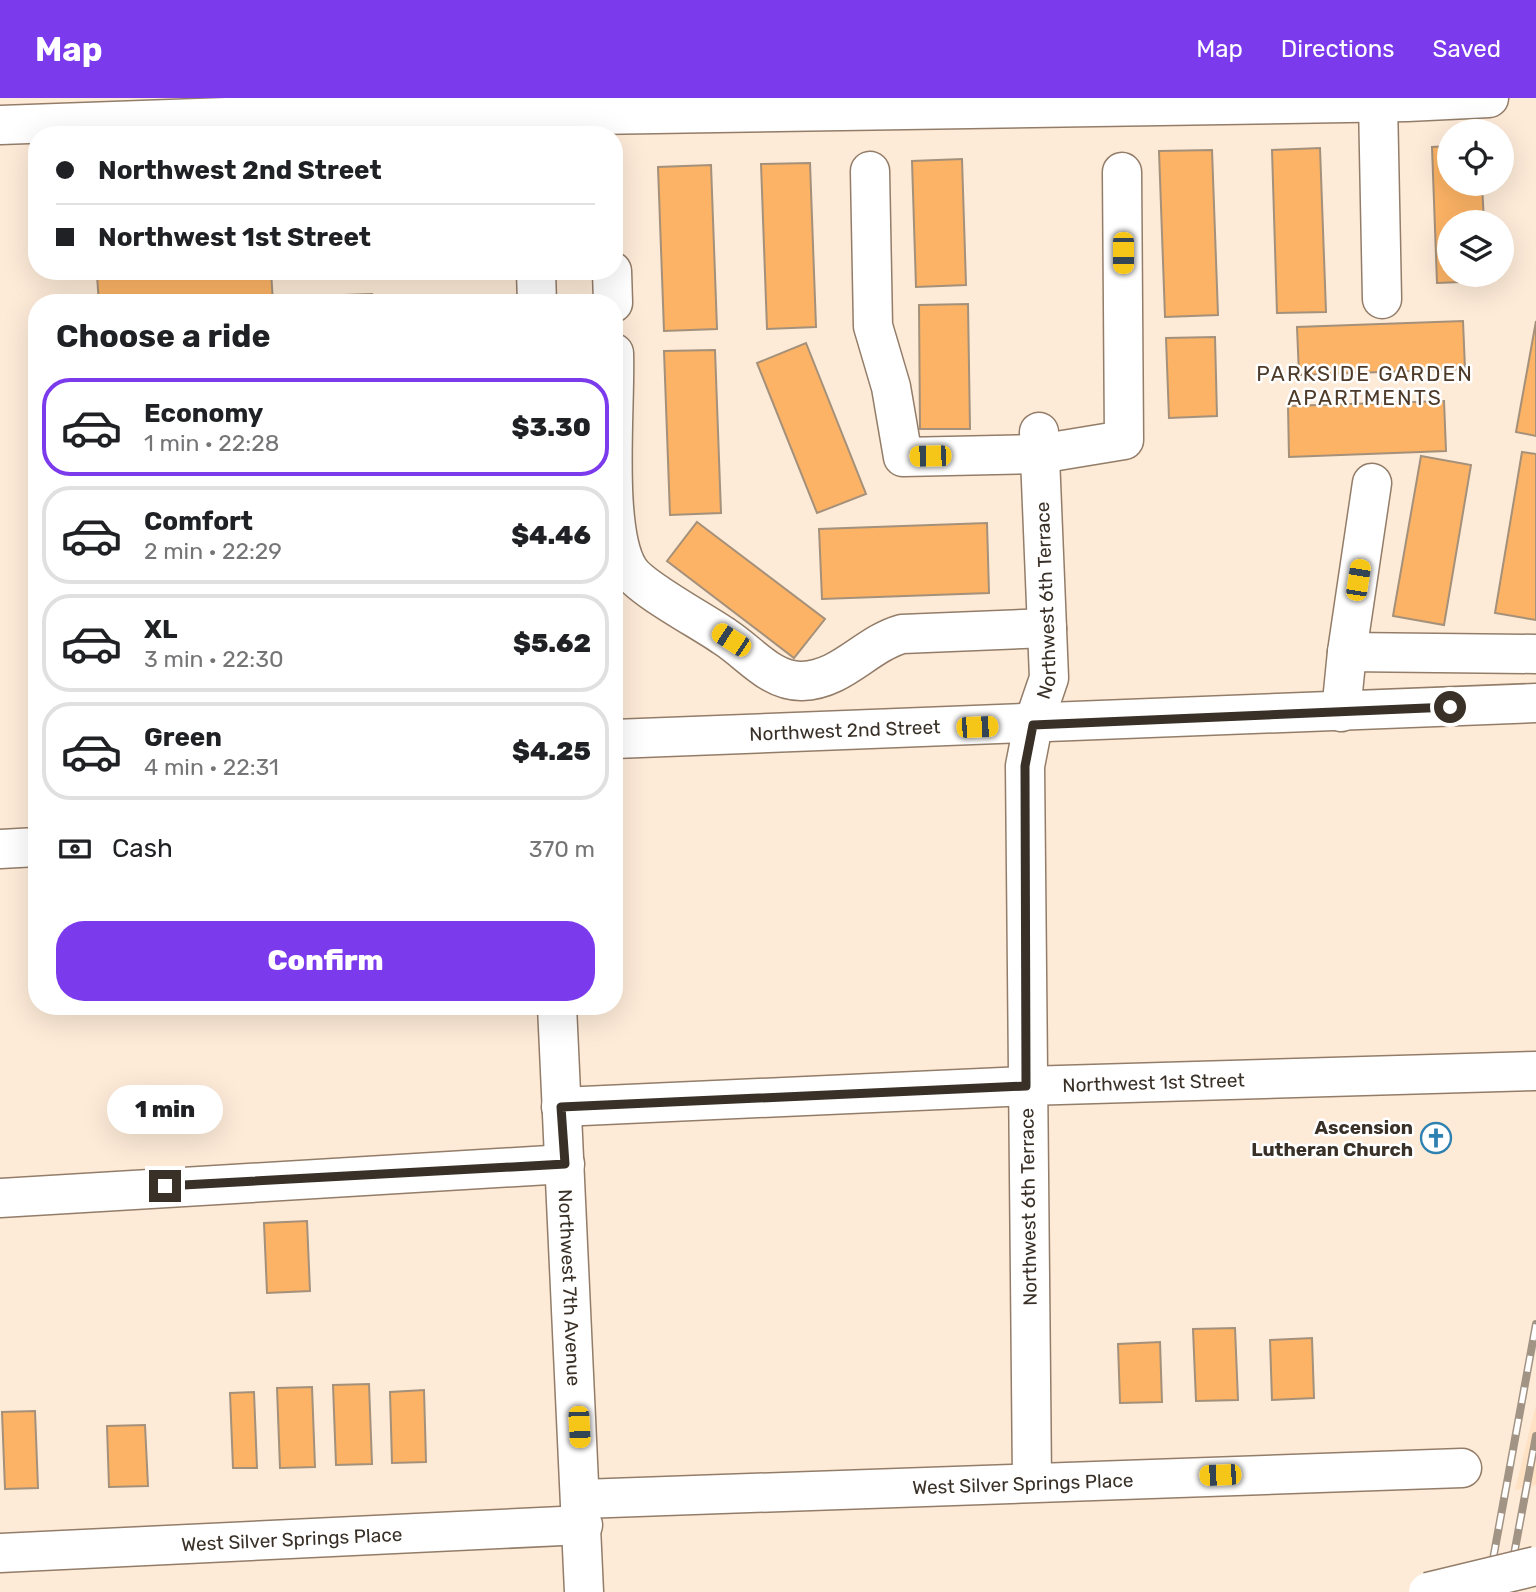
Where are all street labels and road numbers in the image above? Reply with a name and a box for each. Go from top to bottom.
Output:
street label: Northwest 6th Terrace [1031,501,1061,702]
street label: Northwest 2nd Street [749,715,941,746]
street label: Northwest 1st Street [1062,1069,1246,1097]
street label: Northwest 6th Terrace [1015,1108,1042,1306]
street label: Northwest 7th Avenue [553,1189,586,1387]
street label: West Silver Springs Place [912,1469,1134,1499]
street label: West Silver Springs Place [181,1523,403,1556]

